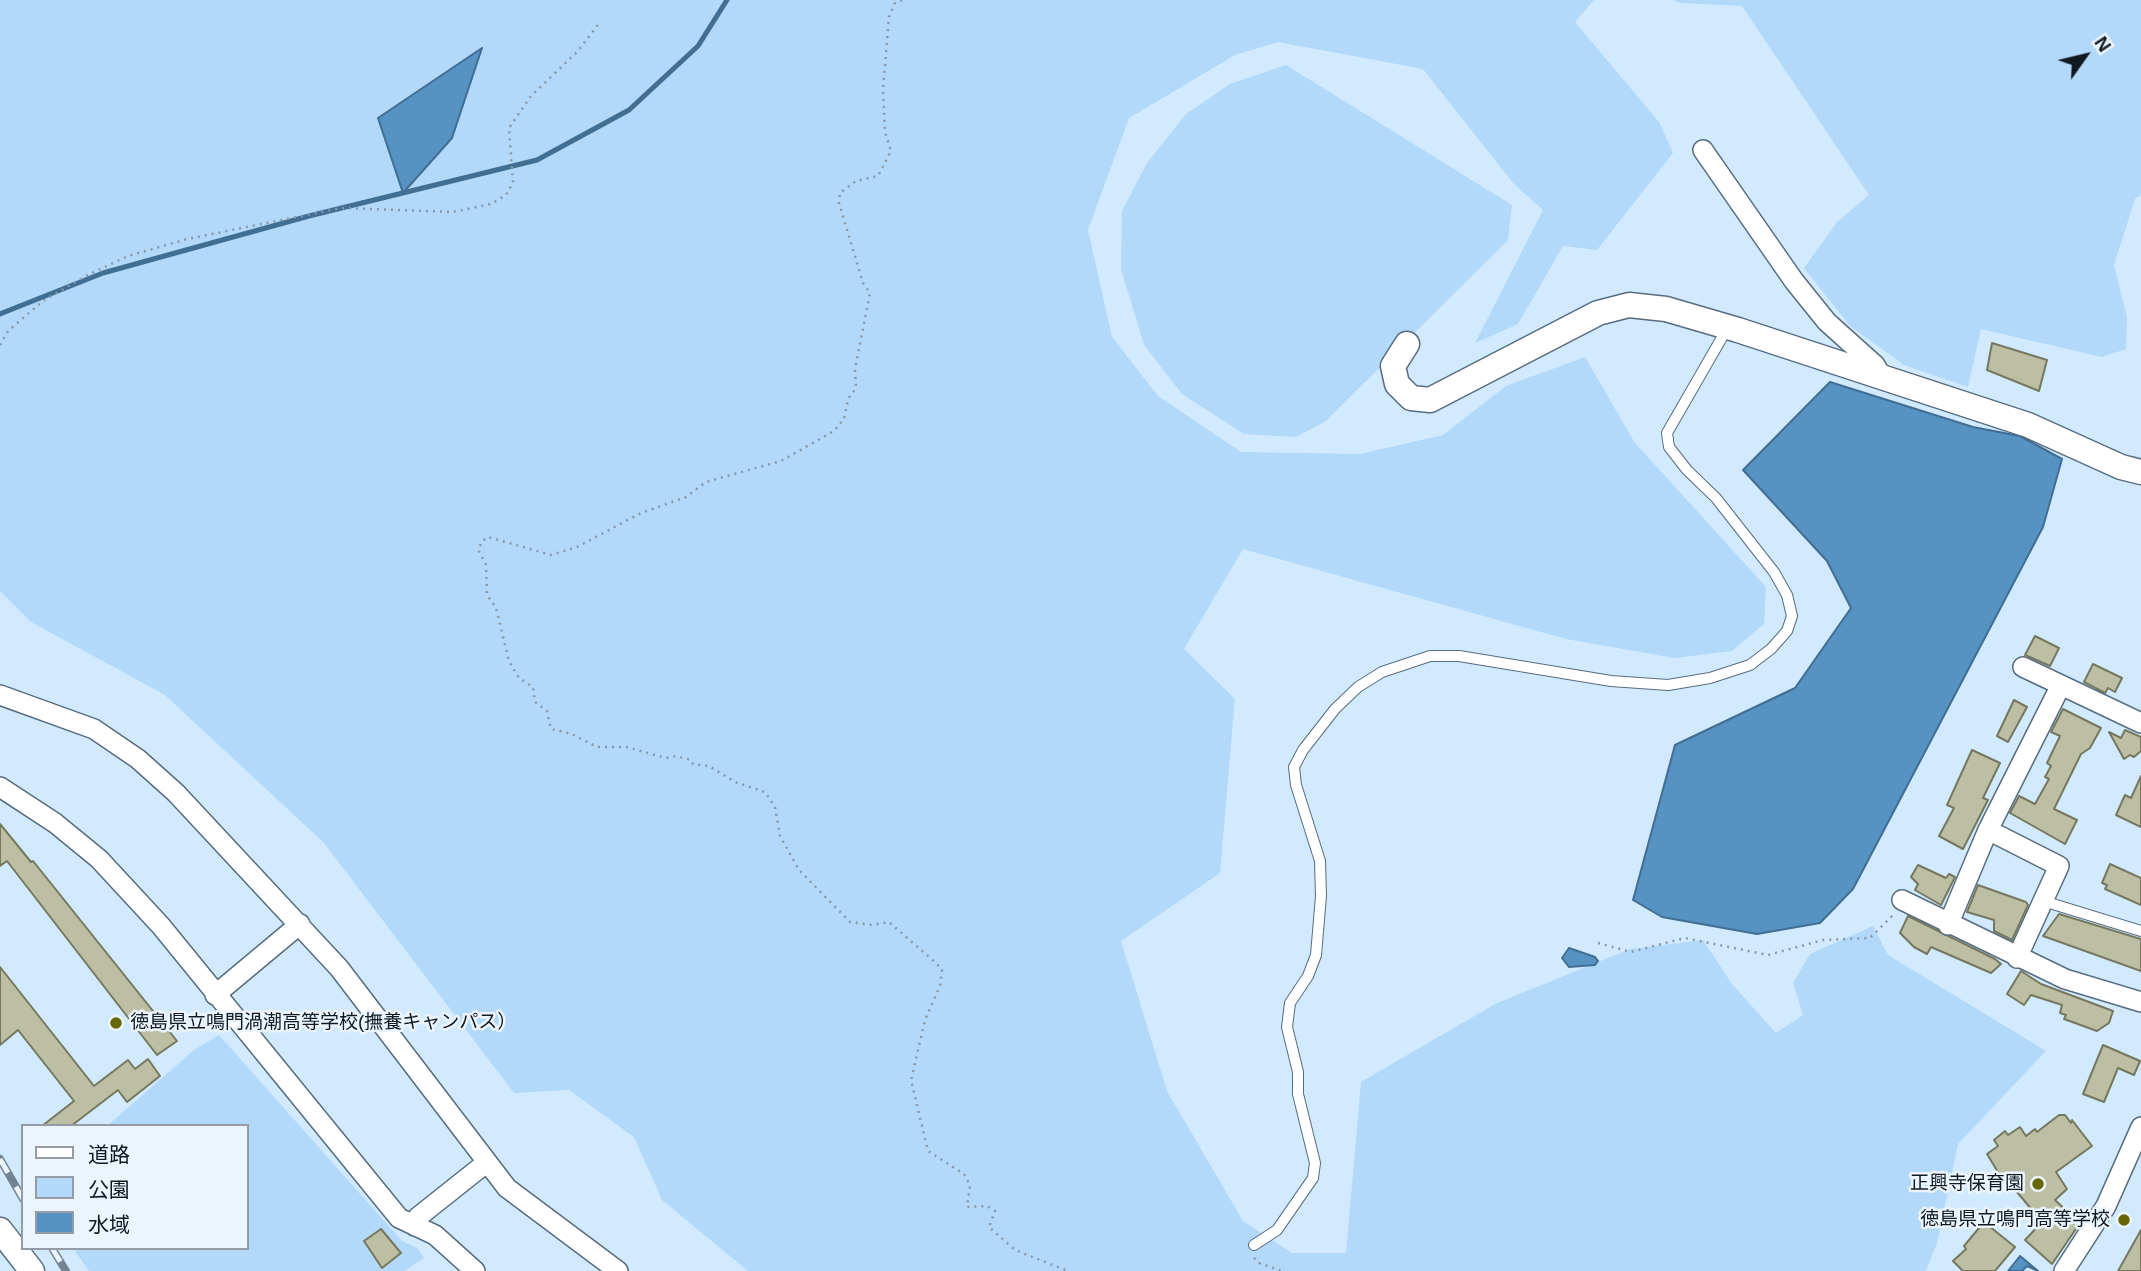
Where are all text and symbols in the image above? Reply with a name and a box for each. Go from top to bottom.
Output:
north arrow [2050,21,2120,91]
text: N [2090,32,2115,56]
place label: 徳島県立鳴門渦潮高等学校(撫養キャンパス） [130,1012,516,1034]
marker: 徳島県立鳴門渦潮高等学校(撫養キャンパス） [108,1015,124,1031]
legend [21,1124,248,1250]
text: 道路 [88,1143,130,1166]
place label: 正興寺保育園 [1910,1173,2024,1195]
marker: 正興寺保育園 [2030,1176,2046,1192]
text: 公園 [88,1178,130,1201]
place label: 徳島県立鳴門高等学校 [1920,1209,2110,1231]
marker: 徳島県立鳴門高等学校 [2116,1212,2132,1228]
text: 水域 [88,1213,130,1236]

